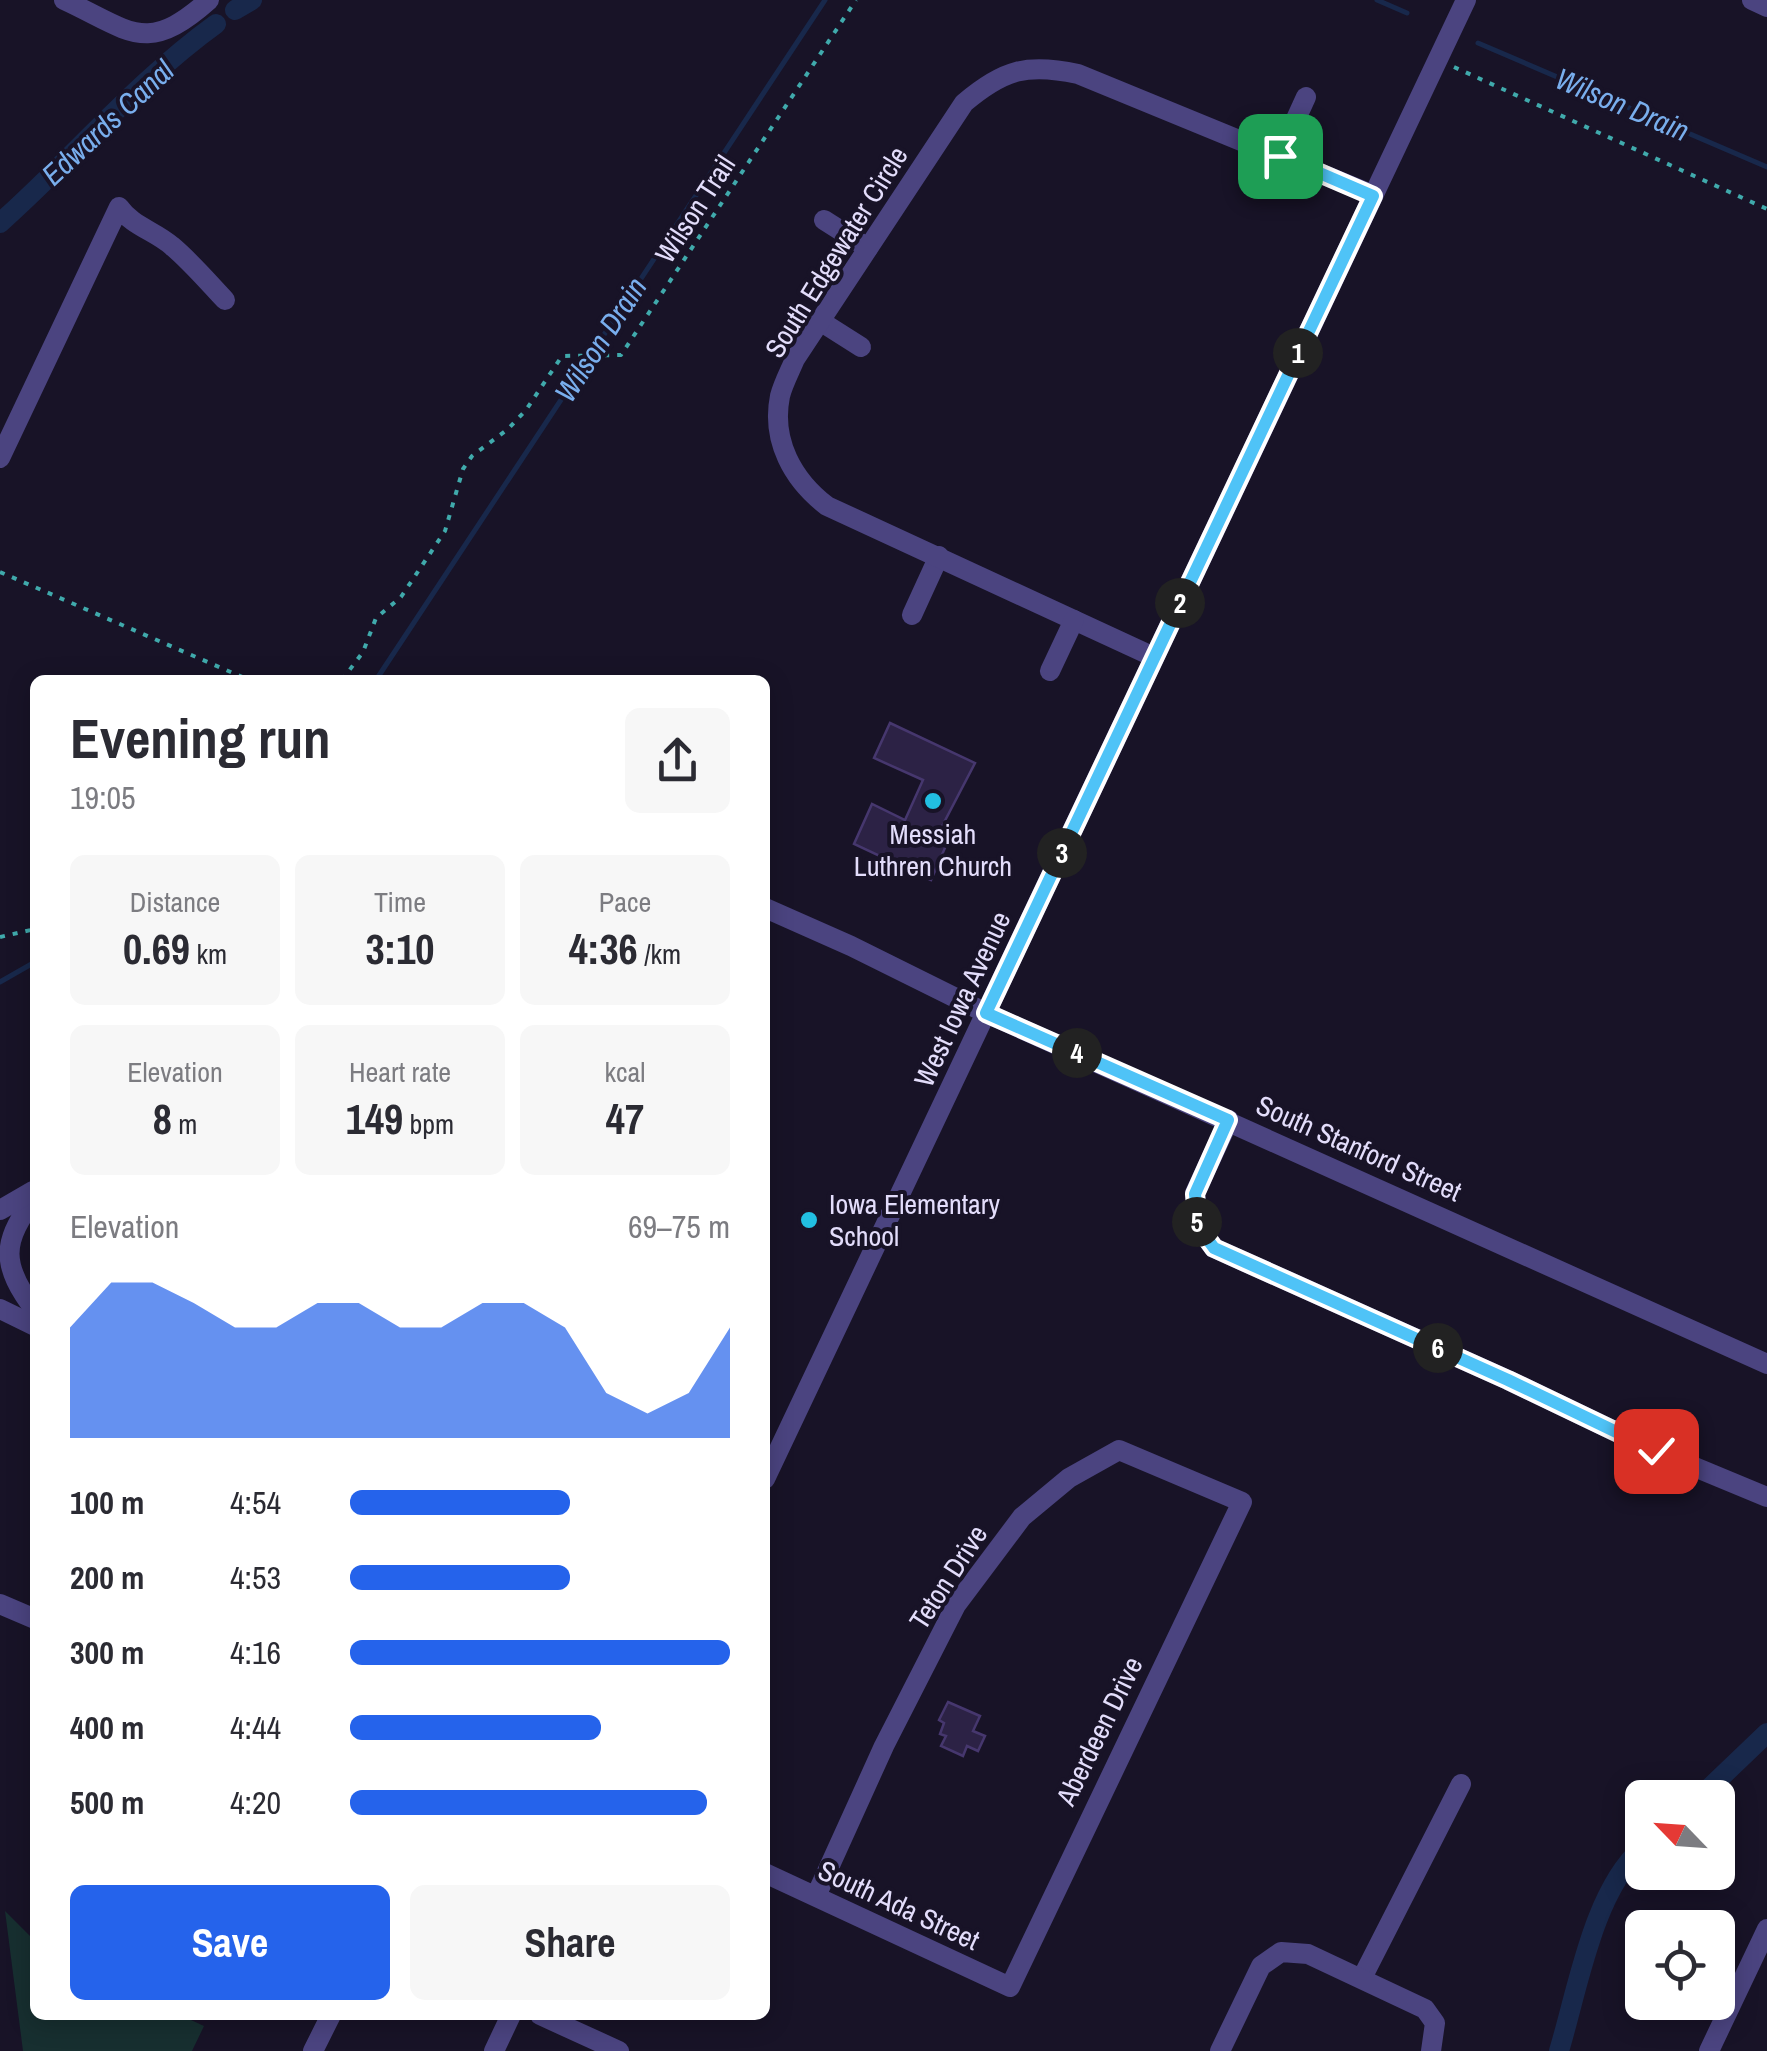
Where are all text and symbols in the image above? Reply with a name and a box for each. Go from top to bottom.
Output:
water label: Edwards Canal [33,50,182,194]
water label: Wilson Drain [1549,58,1695,150]
pin [1238,114,1323,199]
icon: arrive [1253,129,1308,184]
street label: South Edgewater Circle [756,139,916,365]
street label: Wilson Trail [646,148,744,270]
water label: Wilson Drain [545,269,656,410]
pin: 1 [1273,328,1323,378]
text: 1 [1292,334,1304,372]
pin: 2 [1155,578,1205,628]
text: 2 [1174,584,1186,622]
text: Evening run [70,701,331,775]
button: share [625,708,730,813]
text: 19:05 [70,776,136,819]
marker: Messiah Luthren Church [922,790,944,812]
place label: Messiah Luthren Church [854,815,1012,885]
pin: 3 [1037,828,1087,878]
text: 3 [1056,834,1068,872]
text: Distance [130,883,220,921]
text: Time [374,883,426,921]
text: Pace [599,883,651,921]
street label: West Iowa Avenue [905,905,1019,1093]
text: 0.69 [123,921,190,977]
text: 3:10 [366,921,434,977]
text: 4:36 [569,921,638,977]
text: km [190,935,227,973]
text: /km [638,935,681,973]
pin: 4 [1052,1028,1102,1078]
text: 4 [1071,1034,1083,1072]
text: Elevation [127,1053,223,1091]
text: Heart rate [349,1053,451,1091]
text: kcal [605,1053,645,1091]
street label: South Stanford Street [1250,1086,1468,1210]
text: 8 [153,1091,172,1147]
text: 149 [346,1091,403,1147]
text: 47 [606,1091,644,1147]
text: m [172,1105,197,1143]
text: bpm [403,1105,454,1143]
place label: Iowa Elementary School [829,1185,1001,1255]
pin: 5 [1172,1197,1222,1247]
text: 5 [1191,1203,1203,1241]
text: Elevation [70,1205,179,1248]
text: 69–75 m [628,1205,730,1248]
marker: Iowa Elementary School [798,1209,820,1231]
pin: 6 [1413,1323,1463,1373]
text: 6 [1432,1329,1444,1367]
pin [1614,1409,1699,1494]
icon: check [1629,1424,1684,1479]
text: 100 m [70,1481,144,1524]
text: 4:54 [230,1481,281,1524]
street label: Teton Drive [900,1517,996,1637]
text: 200 m [70,1556,144,1599]
text: 4:53 [230,1556,281,1599]
text: 300 m [70,1631,144,1674]
text: 4:16 [230,1631,281,1674]
street label: Aberdeen Drive [1046,1650,1151,1812]
text: 400 m [70,1706,144,1749]
text: 4:44 [230,1706,281,1749]
north arrow [1625,1780,1735,1890]
map controls [1625,1780,1735,2020]
text: 500 m [70,1781,144,1824]
text: 4:20 [230,1781,281,1824]
street label: South Ada Street [812,1851,986,1959]
button: Save [70,1885,390,2000]
button: Share [410,1885,730,2000]
button: locate [1625,1910,1735,2020]

